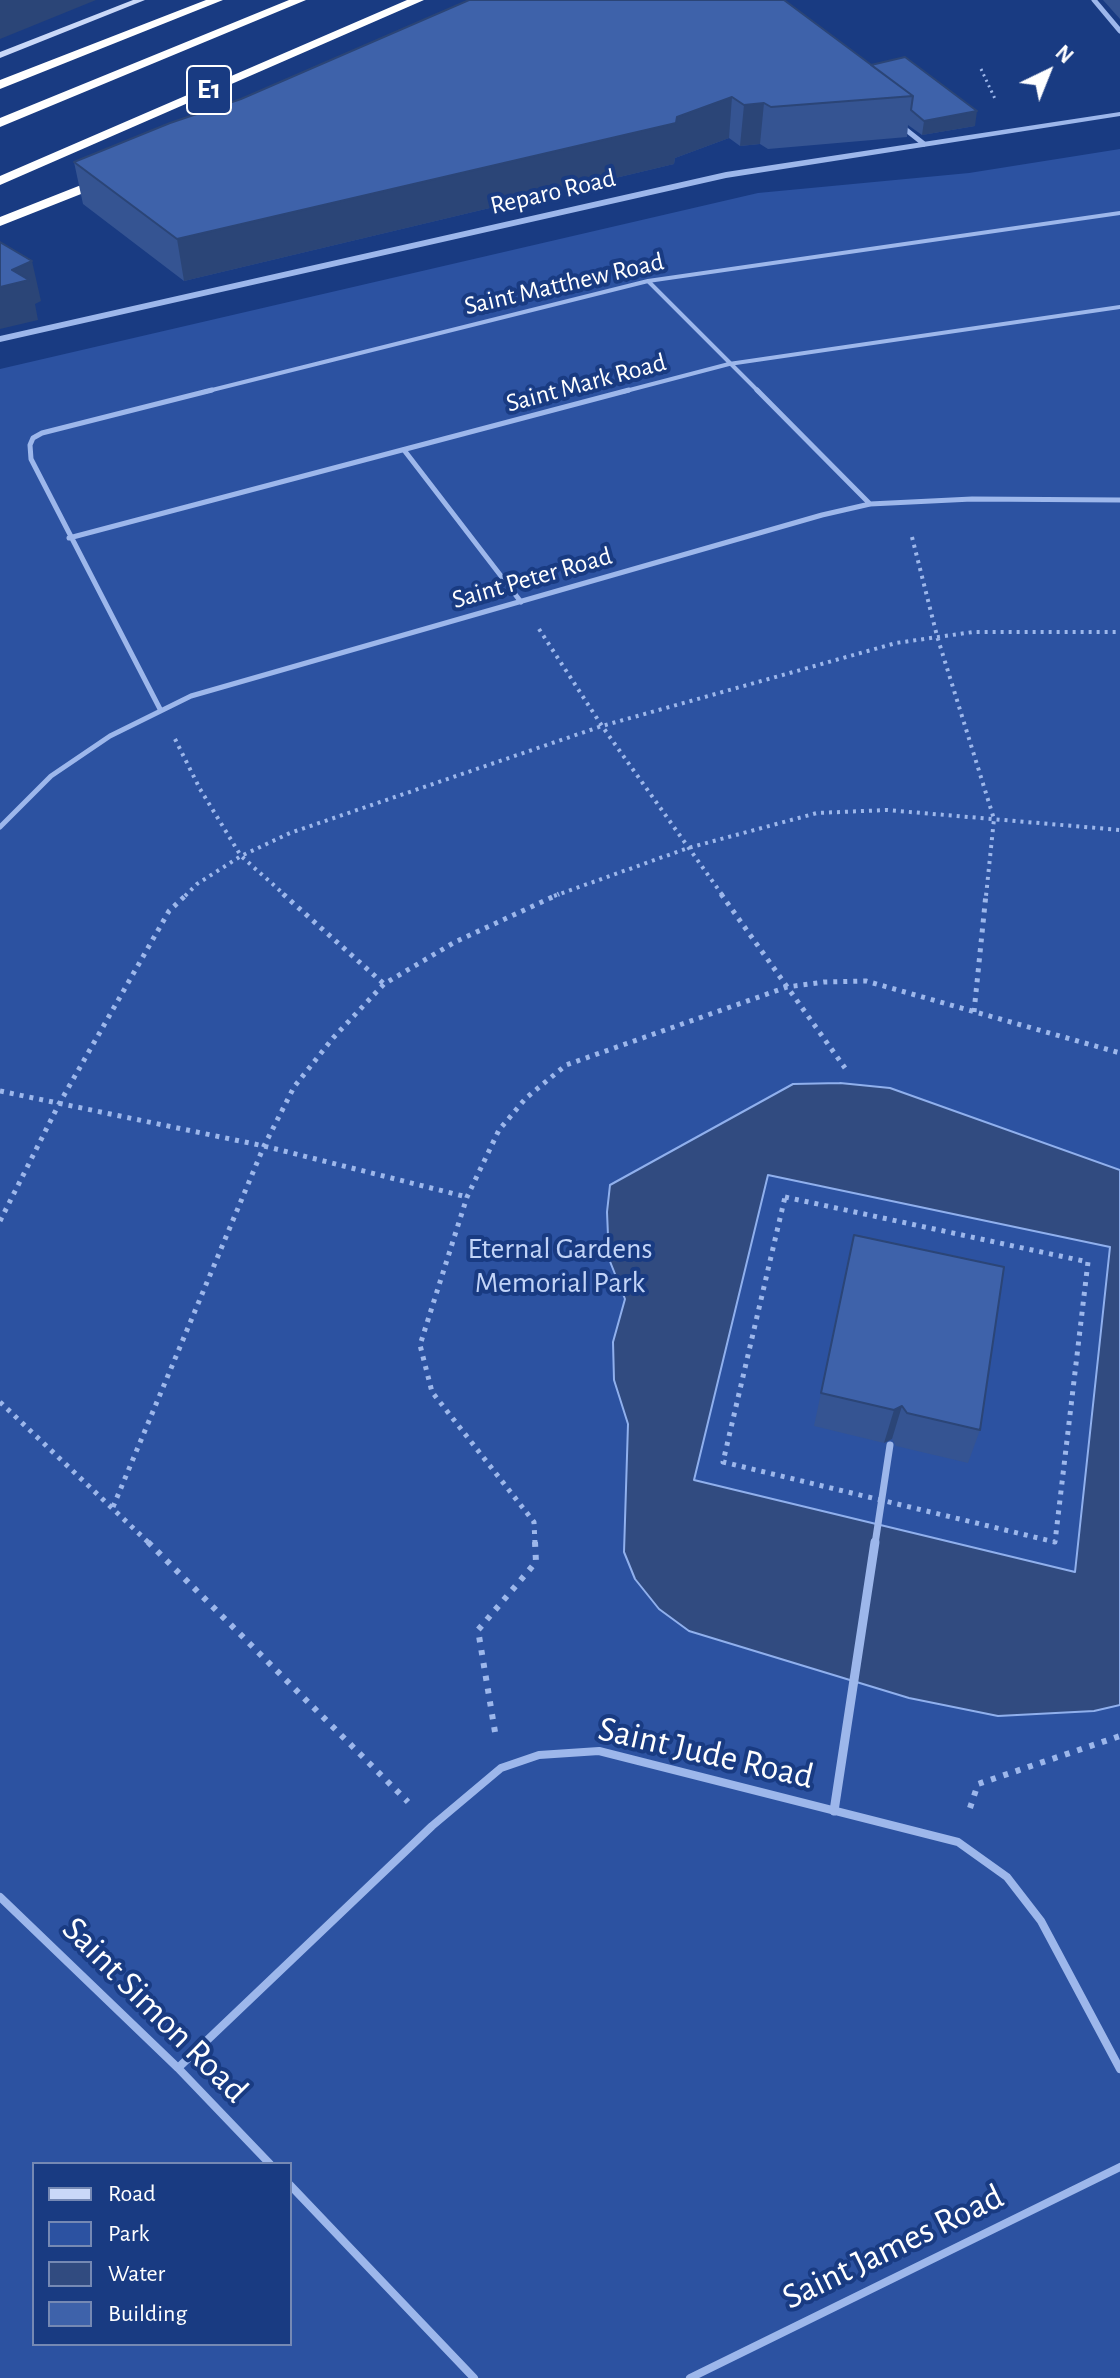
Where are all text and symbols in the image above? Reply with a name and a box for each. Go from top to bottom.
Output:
north arrow [1008,32,1088,112]
text: N [1051,41,1077,68]
road number: E1 [187,66,231,114]
street label: Reparo Road [487,162,619,222]
street label: Saint Matthew Road [461,246,667,322]
street label: Saint Mark Road [503,347,669,419]
street label: Saint Peter Road [448,540,616,616]
park label: Eternal Gardens Memorial Park [467,1231,653,1302]
street label: Saint Jude Road [594,1707,818,1799]
street label: Saint Simon Road [53,1908,257,2112]
legend [32,2162,292,2346]
street label: Saint James Road [775,2175,1011,2319]
text: Road [108,2182,156,2206]
text: Park [108,2222,149,2246]
text: Water [108,2262,165,2286]
text: Building [108,2302,187,2326]

